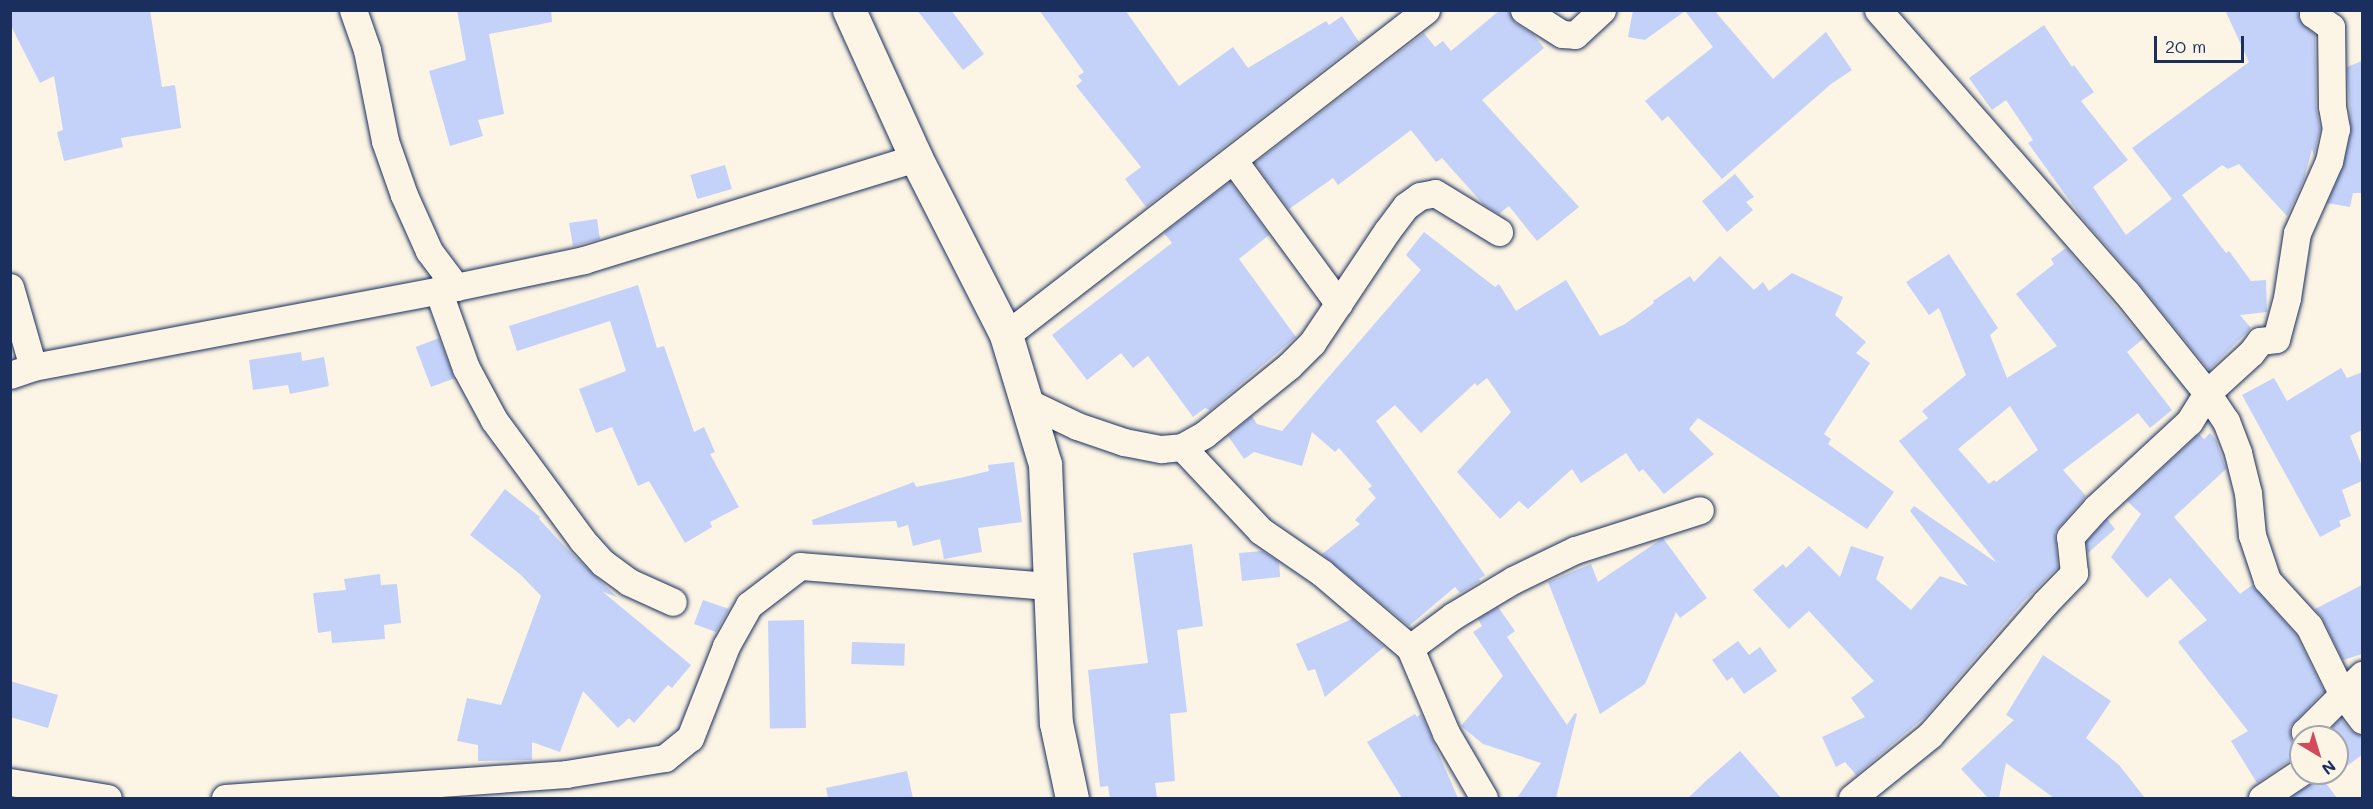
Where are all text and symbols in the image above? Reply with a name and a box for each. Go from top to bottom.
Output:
scale bar [2157,24,2247,62]
text: 20 m [2165,34,2206,58]
north arrow [2289,725,2349,785]
text: N [2318,756,2340,780]

